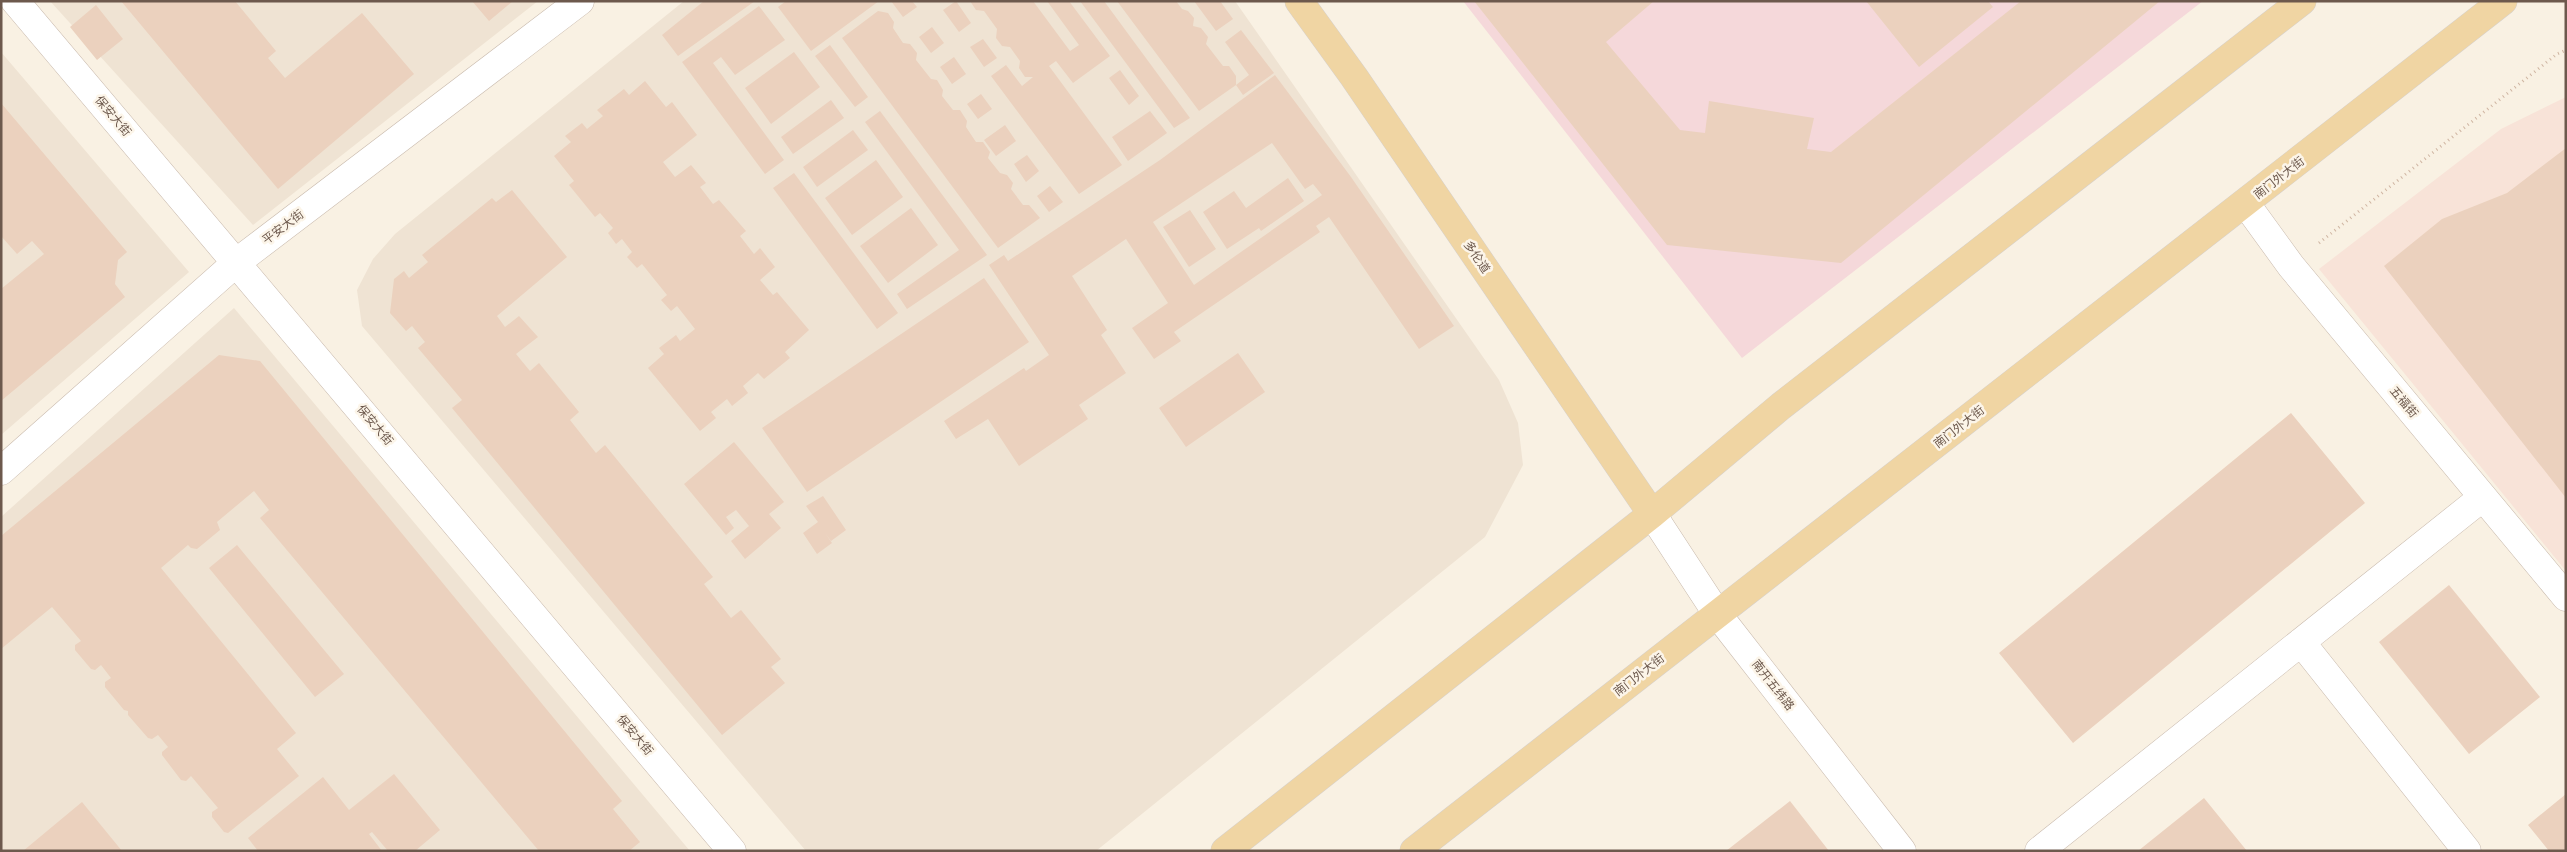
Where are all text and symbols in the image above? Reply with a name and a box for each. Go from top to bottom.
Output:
street label: 保安大街 [91,91,136,140]
street label: 南门外大街 [2249,152,2308,204]
street label: 平安大街 [258,205,308,249]
street label: 多伦道 [1459,236,1495,277]
street label: 五福街 [2386,382,2423,422]
street label: 保安大街 [353,400,398,449]
street label: 南门外大街 [1929,401,1988,453]
street label: 南门外大街 [1609,649,1668,701]
street label: 南开五纬路 [1747,655,1799,714]
street label: 保安大街 [613,710,658,759]

